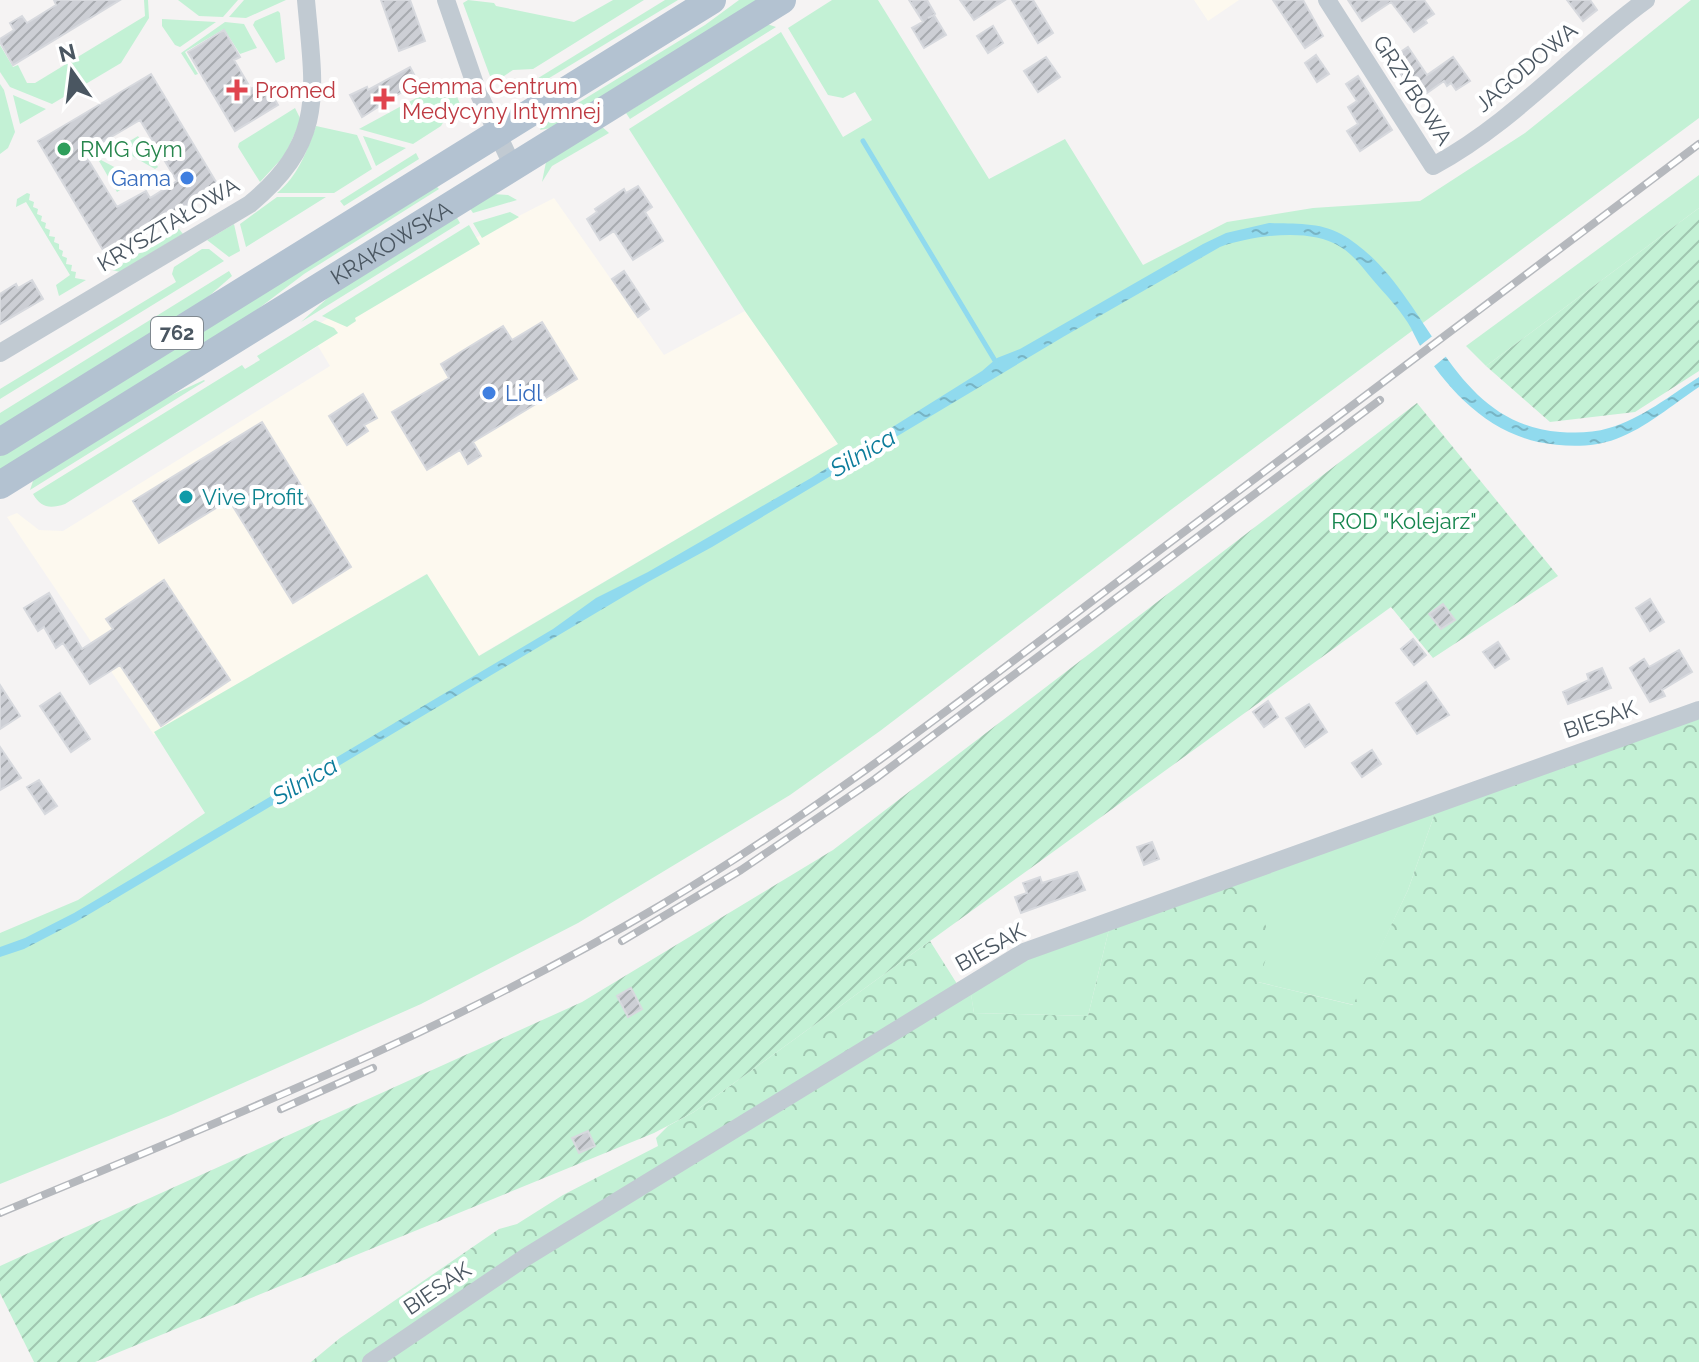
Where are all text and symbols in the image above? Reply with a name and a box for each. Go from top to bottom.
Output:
street label: JAGODOWA [1470,17,1582,117]
street label: GRZYBOWA [1368,30,1458,150]
north arrow [32,32,112,112]
text: N [56,38,78,67]
place label: Gemma Centrum Medycyny Intymnej [402,73,601,124]
place label: Promed [255,77,336,103]
marker: Promed [226,79,248,101]
marker: Gemma Centrum Medycyny Intymnej [373,88,395,110]
place label: RMG Gym [80,136,183,162]
marker: RMG Gym [55,140,73,158]
place label: Gama [111,165,171,191]
marker: Gama [178,169,196,187]
street label: KRYSZTAŁOWA [93,171,244,276]
street label: KRAKOWSKA [326,195,456,290]
road number: 762 [151,317,203,349]
place label: Lidl [505,380,542,406]
marker: Lidl [480,384,498,402]
water label: Silnica [824,422,901,483]
place label: Vive Profit [202,484,305,510]
marker: Vive Profit [177,488,195,506]
park label: ROD "Kolejarz" [1331,508,1477,534]
street label: BIESAK [1560,694,1641,744]
water label: Silnica [266,750,343,811]
street label: BIESAK [951,917,1030,977]
street label: BIESAK [398,1256,476,1320]

